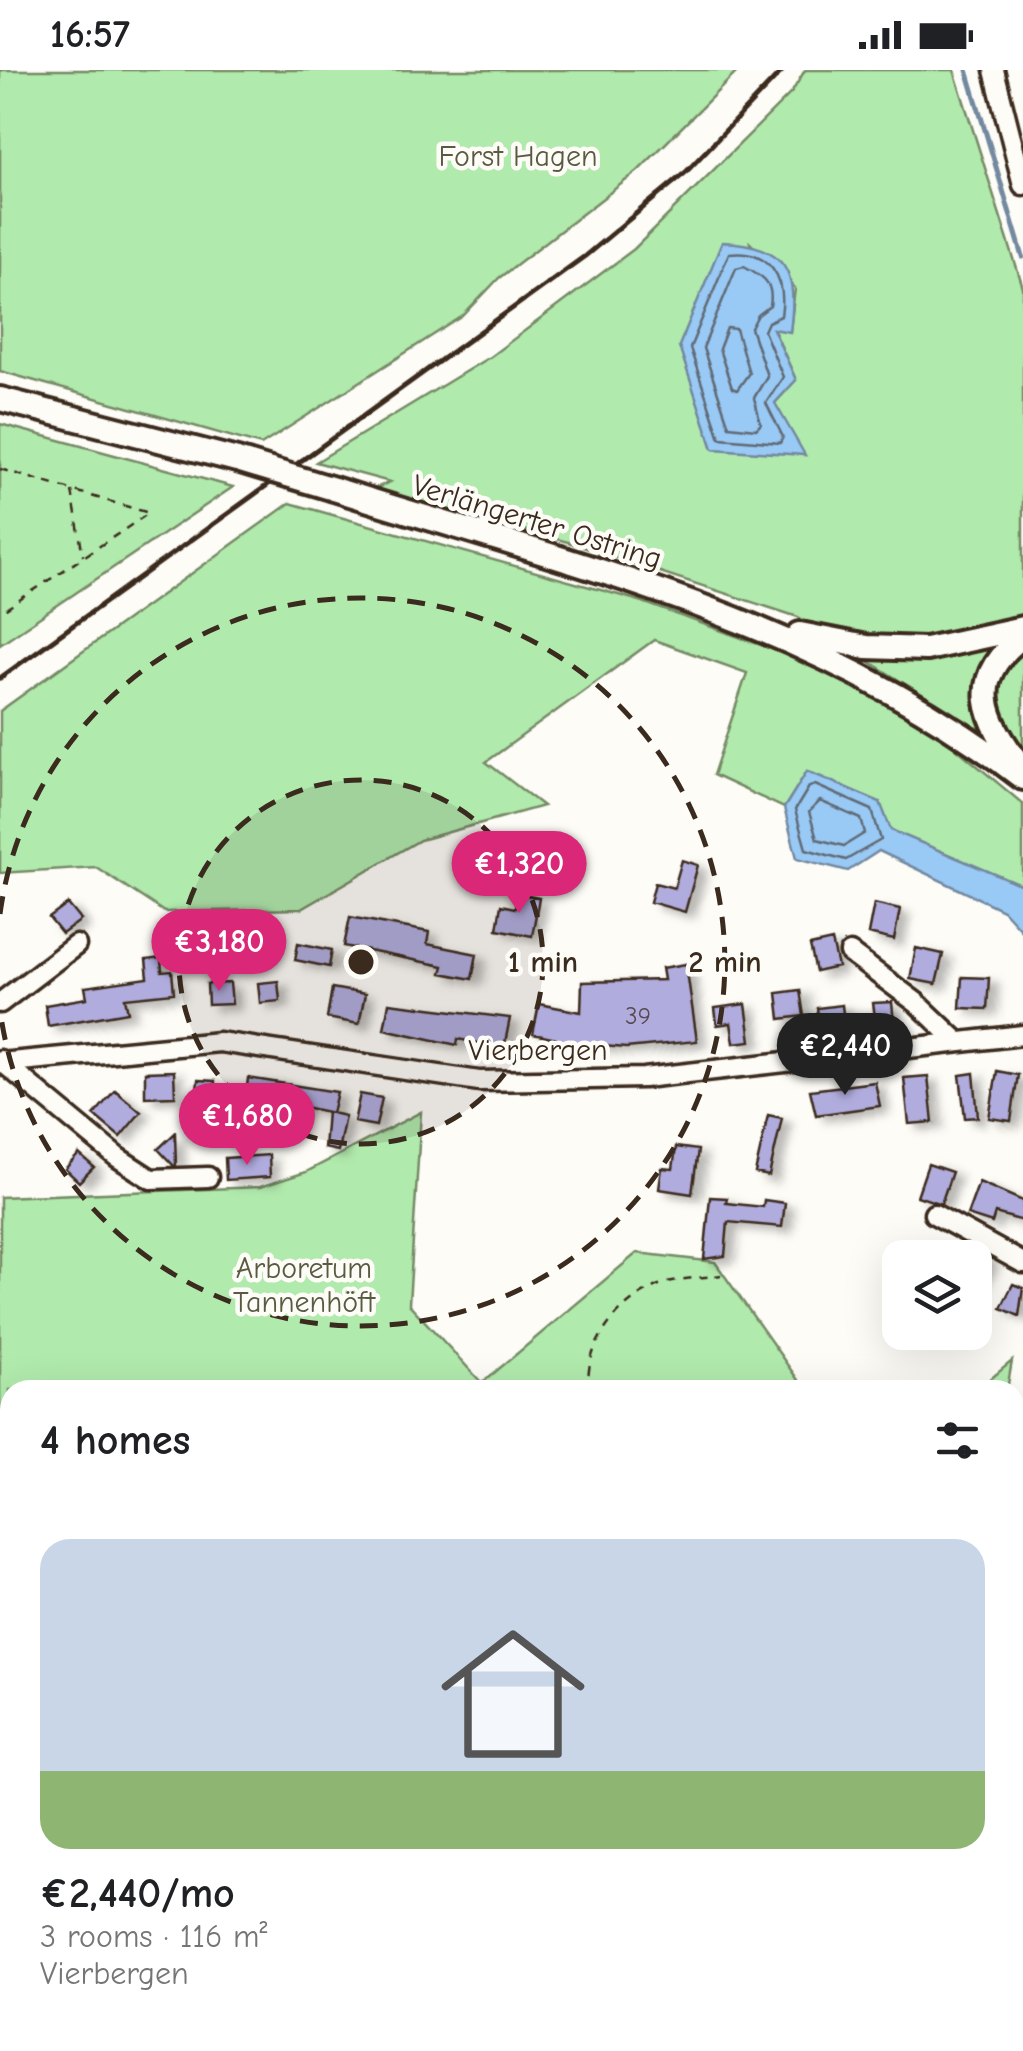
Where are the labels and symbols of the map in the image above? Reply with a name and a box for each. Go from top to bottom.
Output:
park label: Forst Hagen [438,139,598,174]
street label: Verlängerter Ostring [408,467,666,577]
pin: €1,320 [438,831,600,916]
pin: €3,180 [138,909,300,994]
centre of rings [343,944,379,980]
text: 1 min [508,945,578,980]
text: 2 min [688,945,762,980]
house number: 39 [625,1001,651,1030]
pin: €2,440 [764,1013,926,1098]
street label: Vierbergen [468,1033,608,1068]
pin: €1,680 [166,1083,328,1168]
park label: Arboretum Tannenhöft [233,1251,376,1320]

